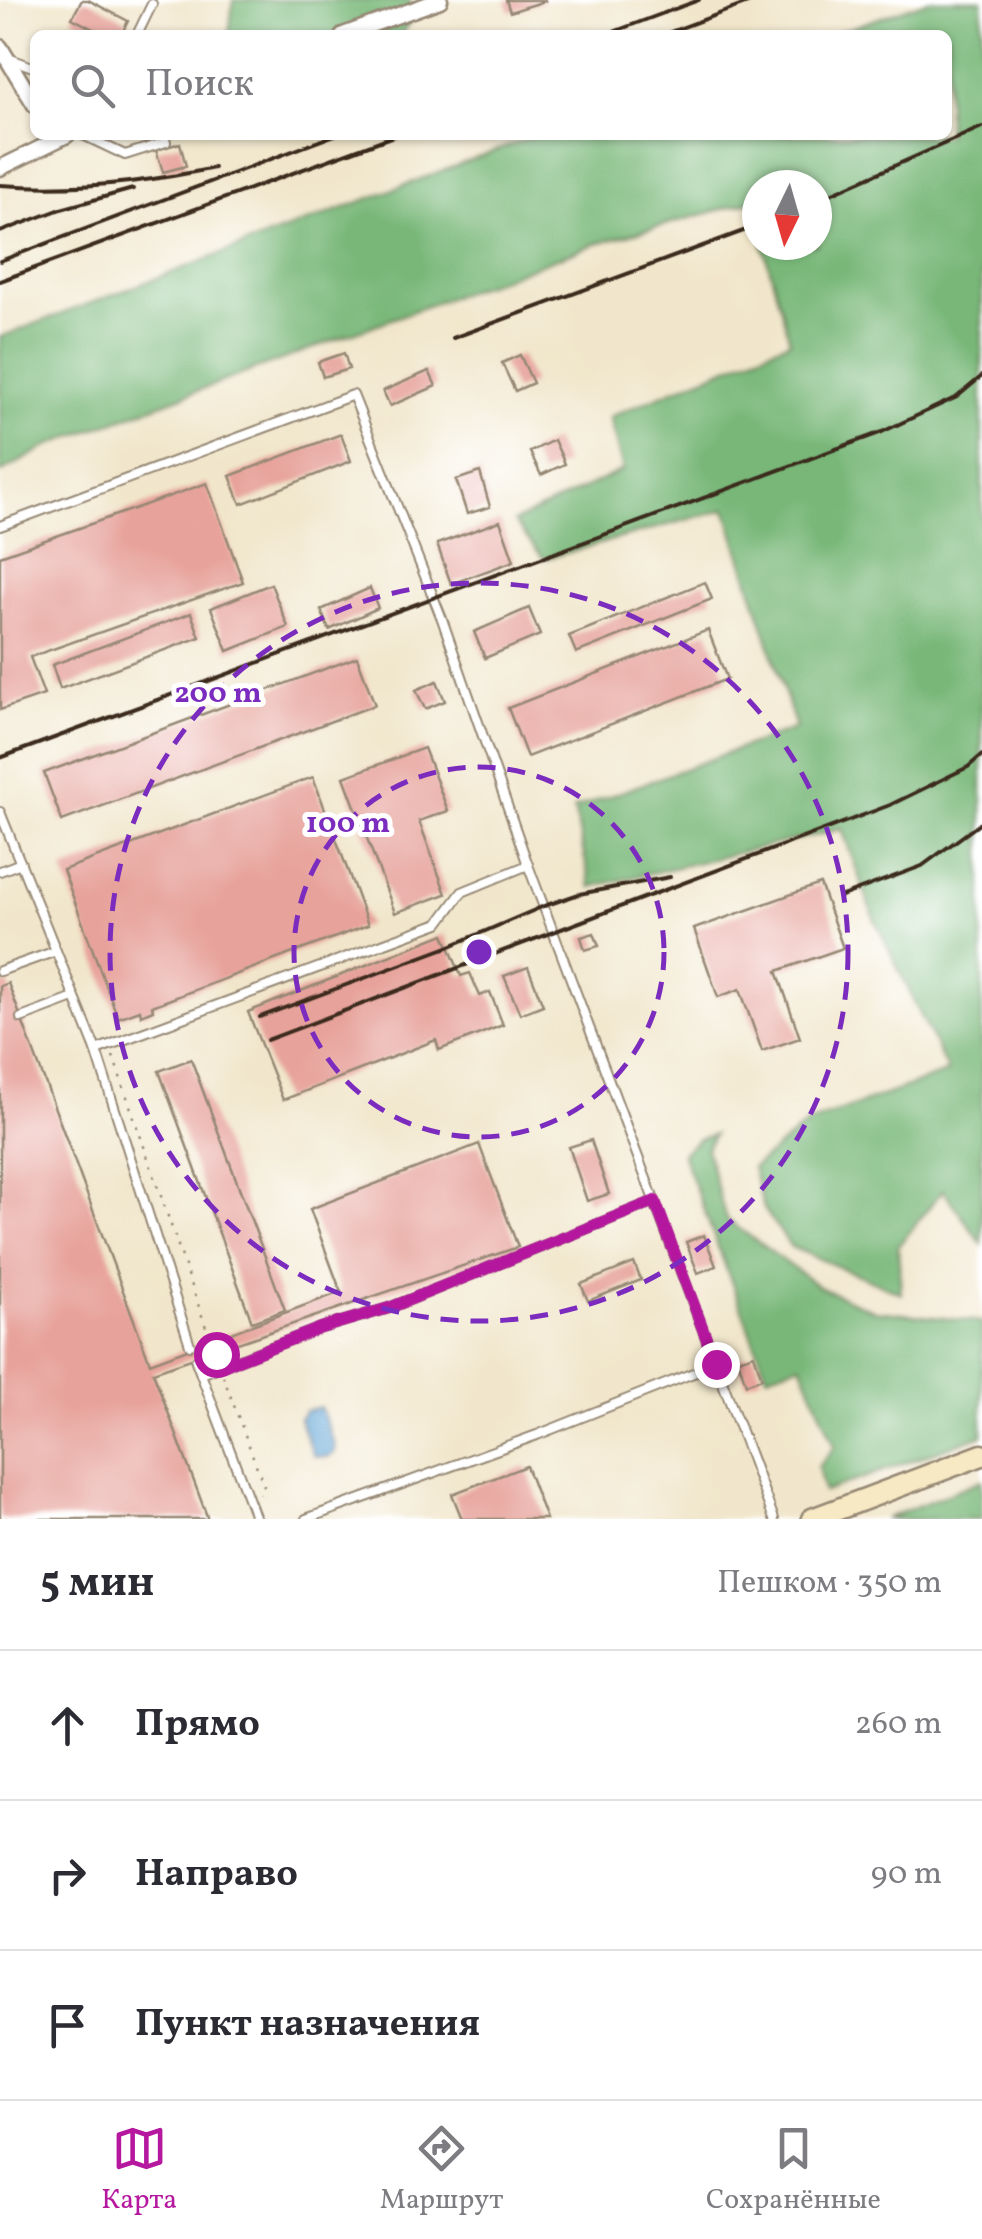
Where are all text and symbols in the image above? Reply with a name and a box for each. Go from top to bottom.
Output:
search box [30,30,952,140]
icon: search [65,58,120,113]
text: Поиск [145,59,254,112]
north arrow [742,170,832,260]
text: 200 m [174,673,262,715]
text: 100 m [306,803,390,845]
centre of rings [461,934,497,970]
route start [194,1332,240,1378]
route end [694,1342,740,1388]
text: 5 мин [40,1555,154,1614]
text: Пешком · 350 m [717,1562,942,1606]
icon: ahead [40,1698,95,1753]
text: Прямо [135,1699,260,1752]
text: 260 m [855,1703,942,1747]
icon: right [40,1848,95,1903]
text: Направо [135,1849,298,1902]
text: 90 m [871,1853,942,1897]
icon: arrive [40,1998,95,2053]
text: Пункт назначения [135,1999,480,2052]
tab: Карта [101,2121,177,2220]
tab: Маршрут [380,2121,503,2220]
tab: Сохранённые [706,2121,881,2220]

